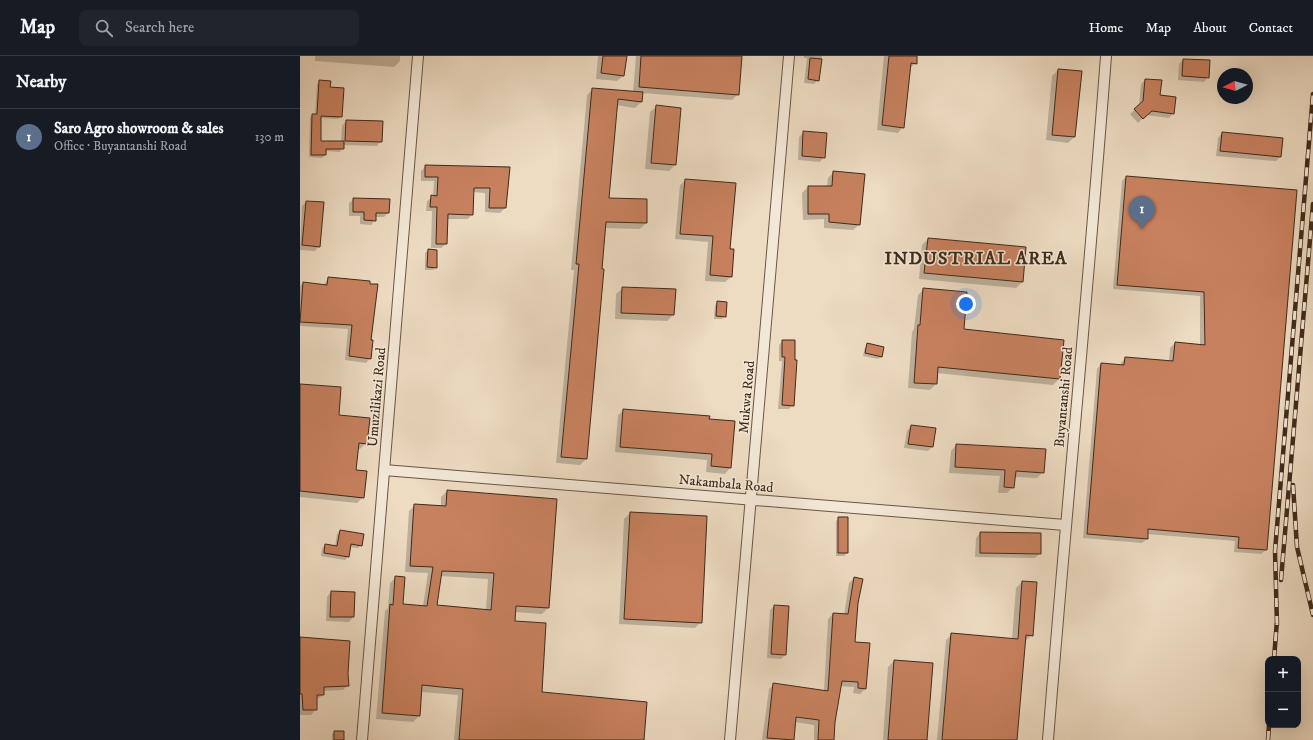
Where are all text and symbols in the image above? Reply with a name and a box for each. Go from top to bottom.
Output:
search box [79,10,359,46]
text: Map [20,16,55,39]
icon: search [93,17,115,39]
text: Search here [125,18,194,37]
text: Home [1089,19,1123,37]
text: Map [1145,19,1171,37]
text: About [1193,19,1227,37]
text: Contact [1249,19,1293,37]
north arrow [1217,68,1253,104]
text: Nearby [16,71,66,93]
text: Saro Agro showroom & sales [54,119,223,138]
text: 1 [27,129,31,145]
text: 130 m [255,129,284,145]
text: Office · Buyantanshi Road [54,138,187,154]
pin: 1 [1129,196,1155,229]
district label: INDUSTRIAL AREA [885,248,1067,270]
your location [956,294,976,314]
street label: Buyantanshi Road [1051,346,1077,448]
street label: Umuzilikazi Road [364,347,390,448]
street label: Mukwa Road [735,360,759,434]
street label: Nakambala Road [678,471,774,497]
map controls [1265,656,1301,728]
button: + [1265,656,1301,692]
button: − [1265,692,1301,728]

